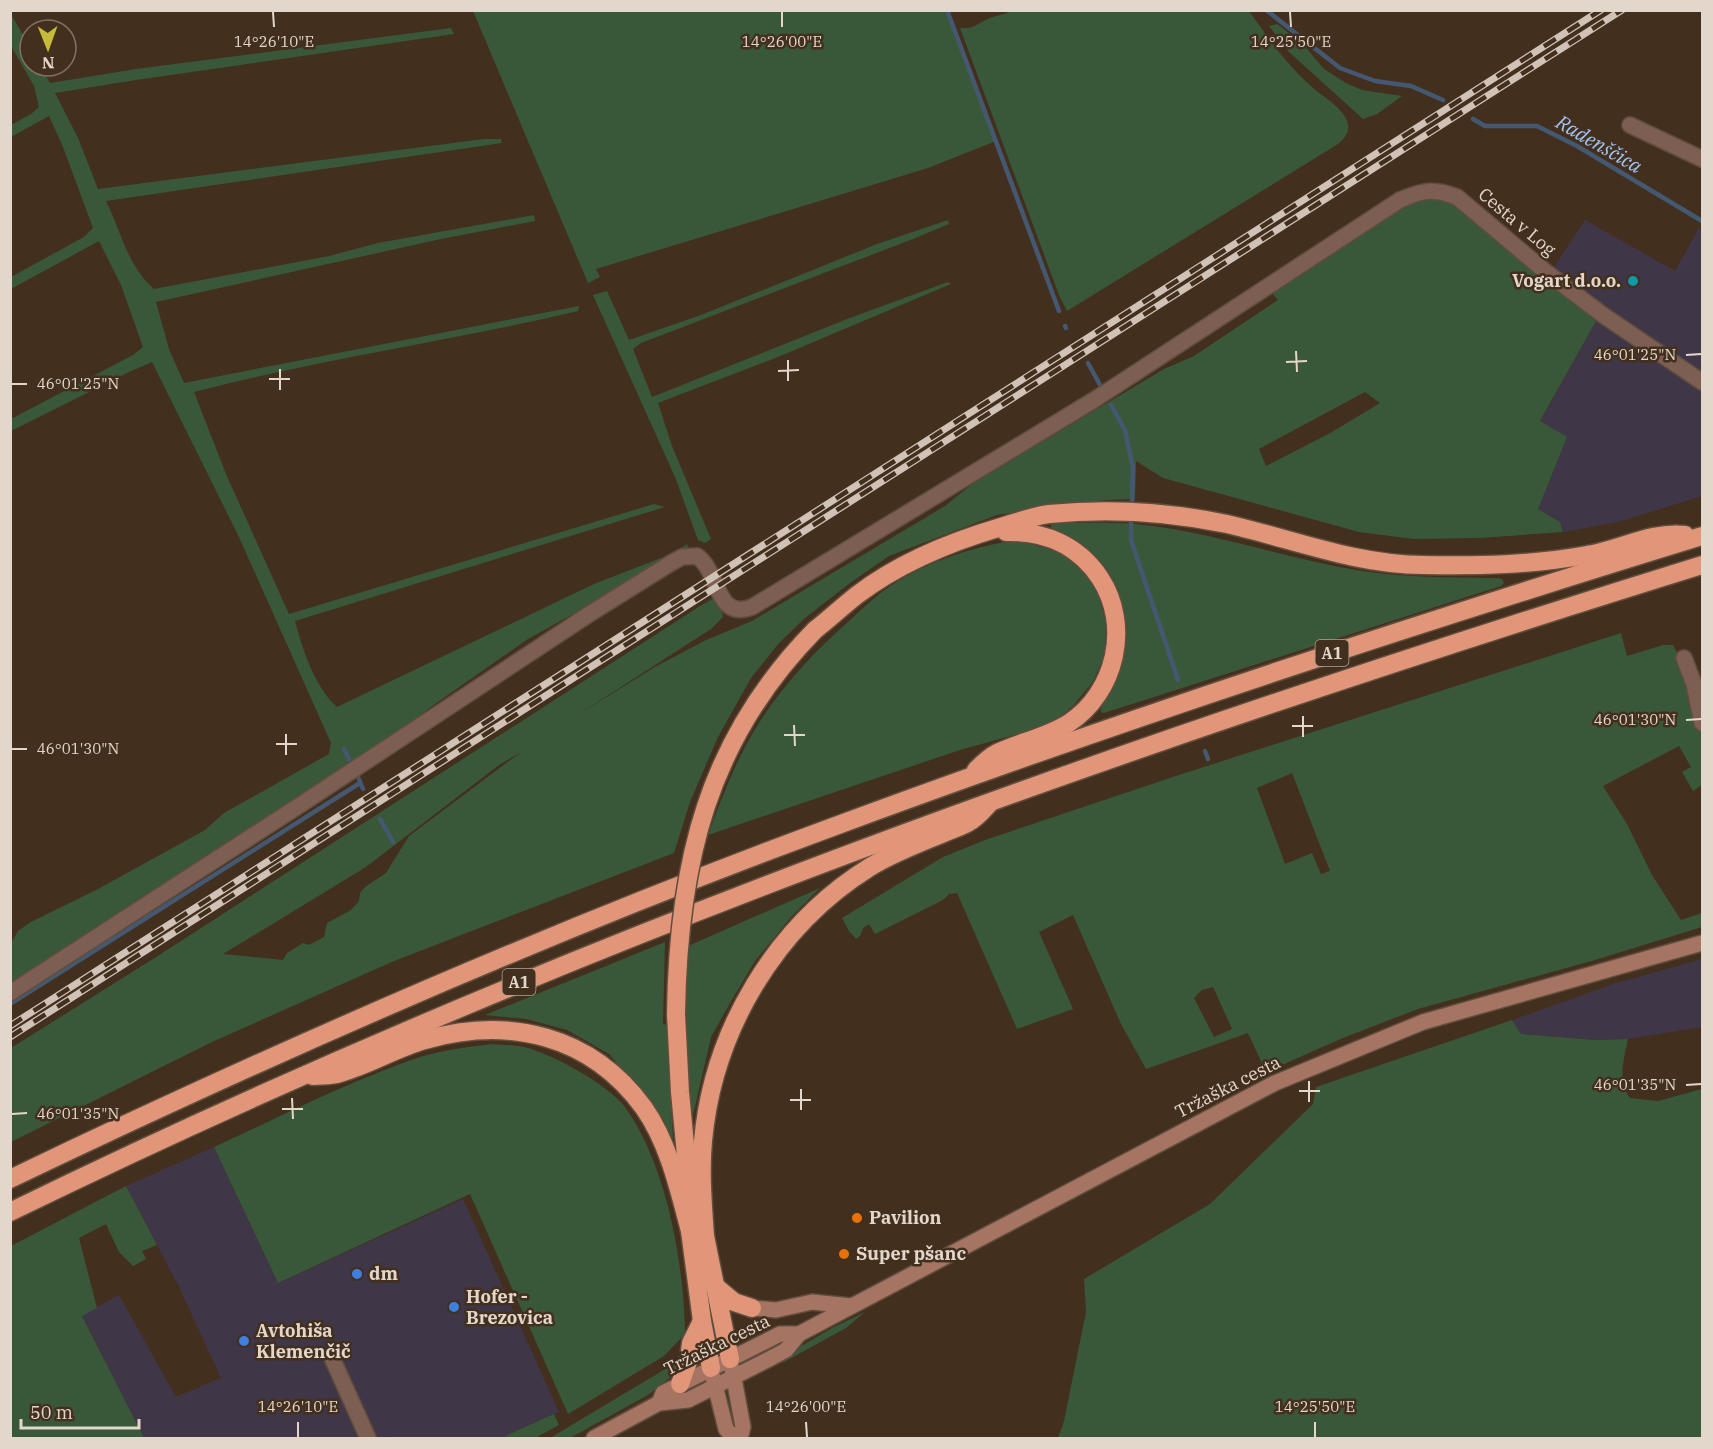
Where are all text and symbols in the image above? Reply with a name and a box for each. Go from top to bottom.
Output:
north arrow [18,18,78,78]
text: 14°26'10"E [234,32,314,51]
text: 14°26'00"E [742,32,822,51]
text: 14°25'50"E [1251,32,1331,51]
text: N [42,53,55,73]
water label: Radenščica [1550,108,1647,179]
street label: Cesta v Log [1474,182,1561,261]
place label: Vogart d.o.o. [1512,269,1621,292]
marker: Vogart d.o.o. [1626,274,1640,288]
text: 46°01'25"N [1594,345,1676,364]
text: 46°01'25"N [37,374,119,393]
road number: A1 [1316,640,1348,666]
text: 46°01'30"N [1594,710,1676,729]
text: 46°01'30"N [37,739,119,758]
road number: A1 [502,969,536,995]
street label: Tržaška cesta [1171,1050,1285,1123]
text: 46°01'35"N [1594,1075,1676,1094]
text: 46°01'35"N [37,1104,119,1123]
place label: Pavilion [869,1206,941,1229]
marker: Pavilion [850,1211,864,1225]
place label: Super pšanc [856,1242,966,1265]
marker: Super pšanc [837,1247,851,1261]
place label: dm [369,1262,398,1285]
marker: dm [350,1267,364,1281]
place label: Hofer - Brezovica [466,1285,553,1329]
marker: Hofer - Brezovica [447,1300,461,1314]
street label: Tržaška cesta [660,1309,774,1380]
place label: Avtohiša Klemenčič [256,1319,351,1363]
marker: Avtohiša Klemenčič [237,1334,251,1348]
scale bar [21,1392,140,1430]
text: 14°26'10"E [258,1397,338,1416]
text: 14°26'00"E [766,1397,846,1416]
text: 14°25'50"E [1275,1397,1355,1416]
text: 50 m [30,1401,73,1424]

